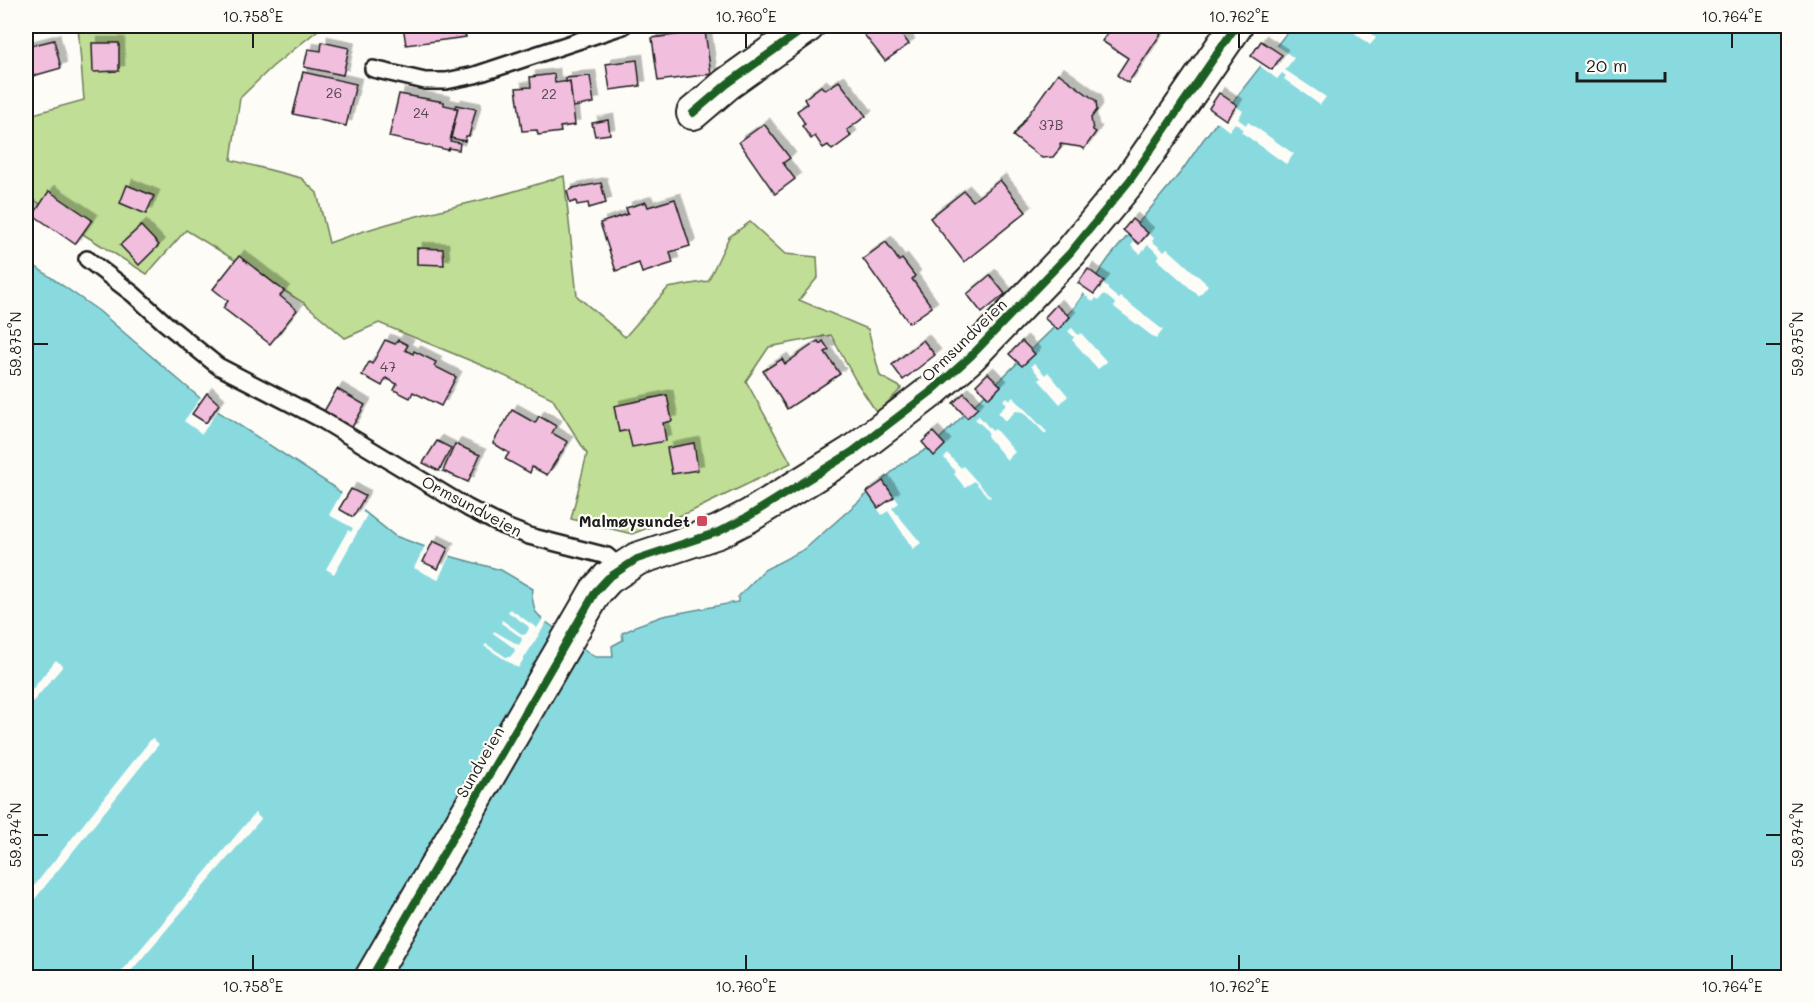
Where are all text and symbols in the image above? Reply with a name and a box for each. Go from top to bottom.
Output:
text: 10.758°E [223,6,284,26]
text: 10.760°E [715,6,777,26]
text: 10.762°E [1209,6,1270,26]
text: 10.764°E [1702,6,1763,26]
scale bar [1577,45,1666,83]
text: 20 m [1586,53,1627,77]
house number: 26 [326,83,342,102]
house number: 22 [541,84,557,103]
house number: 24 [413,103,430,122]
house number: 37B [1039,115,1063,134]
street label: Ormsundveien [916,294,1011,386]
text: 59.875°N [5,311,25,377]
text: 59.875°N [1787,311,1807,377]
house number: 47 [380,357,396,376]
street label: Ormsundveien [418,470,526,541]
place label: Malmøysundet [579,510,690,531]
marker: Malmøysundet [695,514,709,528]
street label: Sundveien [451,722,508,801]
text: 59.874°N [5,802,25,868]
text: 59.874°N [1787,802,1807,868]
text: 10.758°E [223,976,284,996]
text: 10.760°E [715,976,777,996]
text: 10.762°E [1209,976,1270,996]
text: 10.764°E [1702,976,1763,996]

